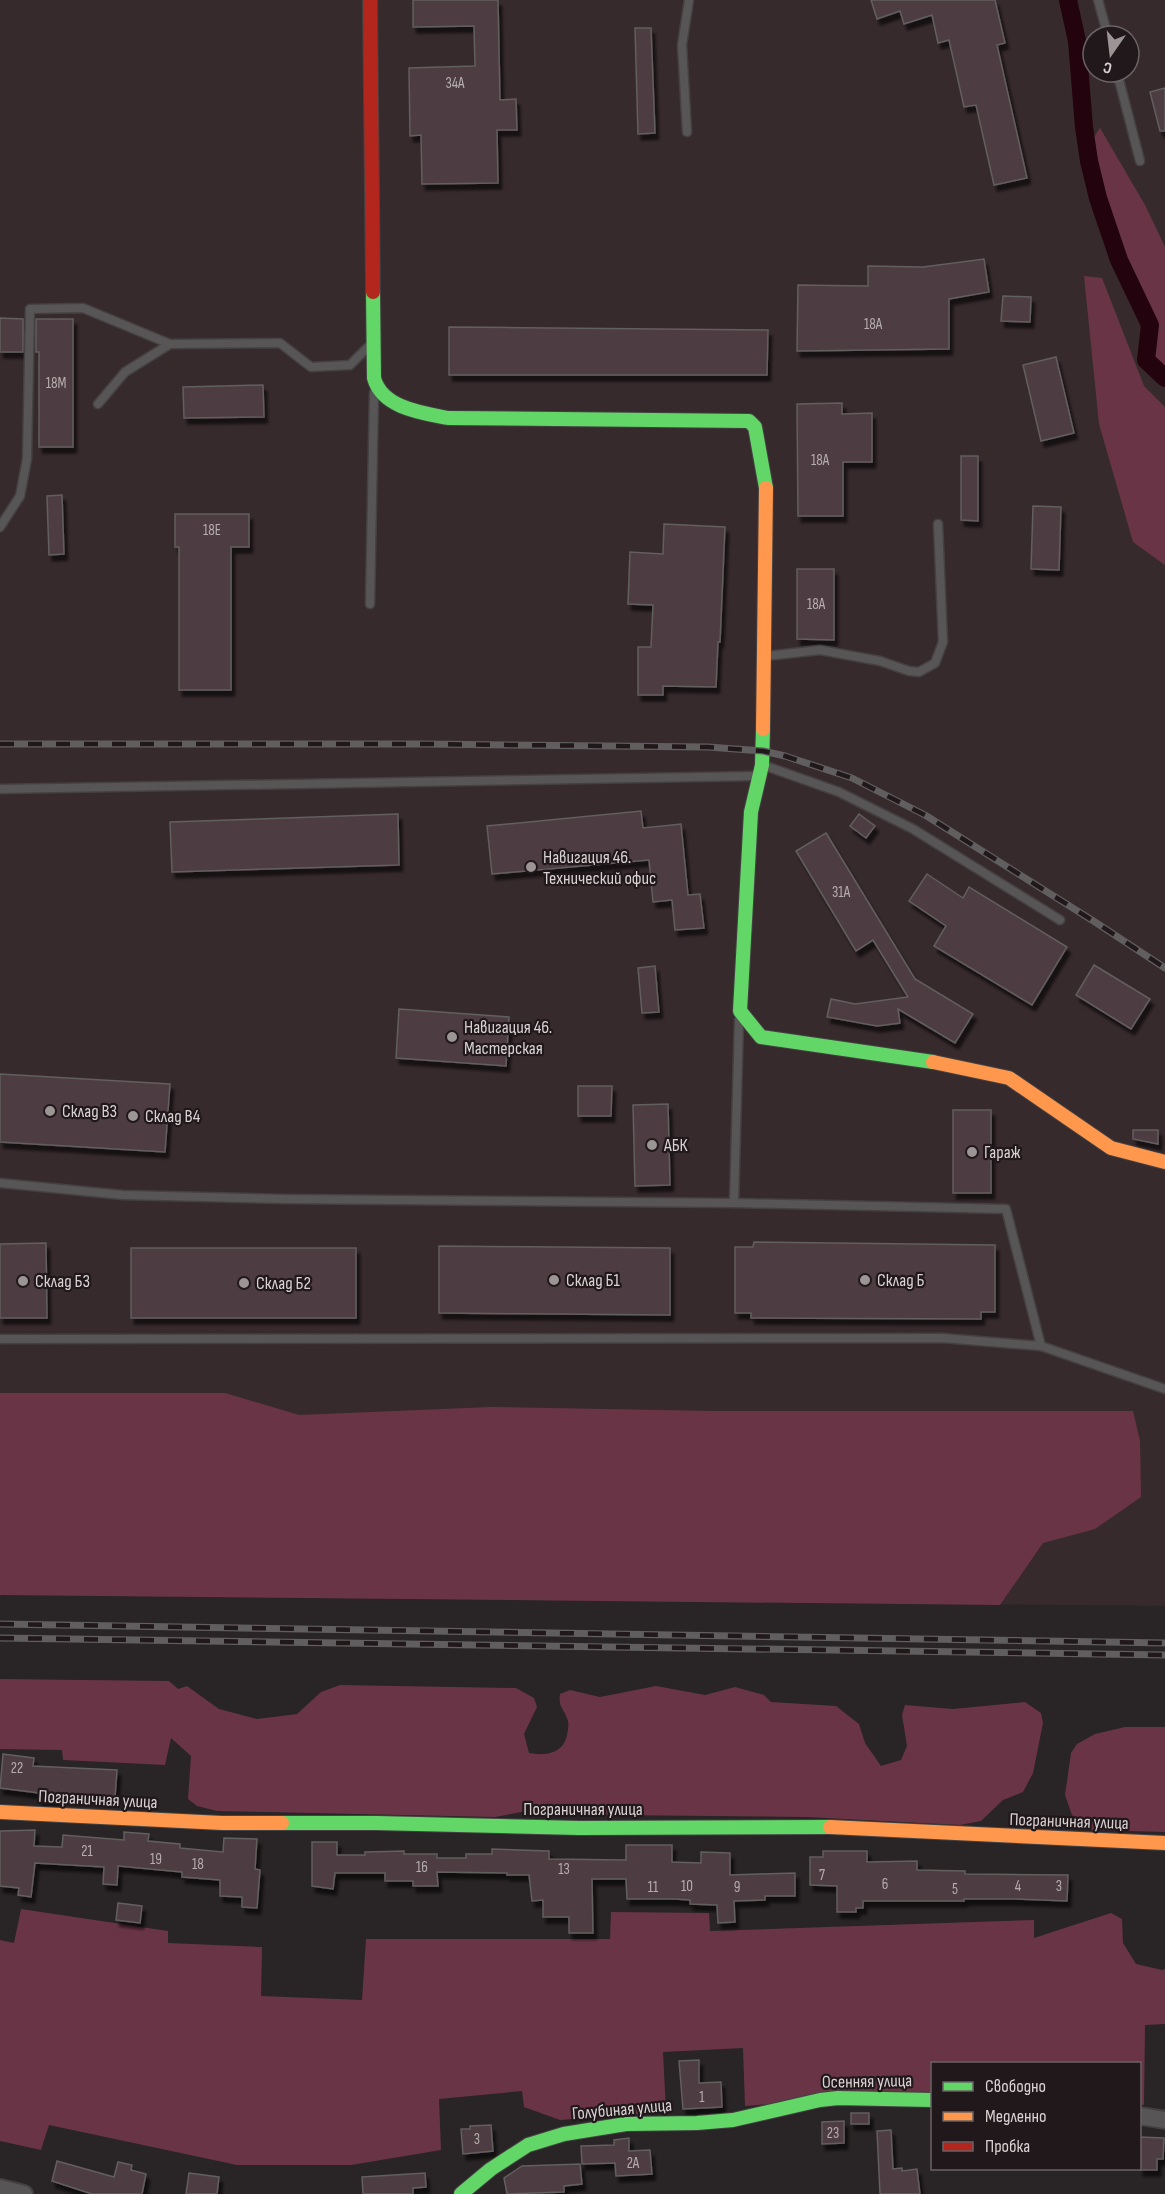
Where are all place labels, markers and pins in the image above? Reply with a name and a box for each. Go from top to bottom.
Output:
place label: Навигация 46. Технический офис [543,847,656,889]
marker: Навигация 46. Технический офис [524,860,538,874]
place label: Навигация 46. Мастерская [464,1017,552,1059]
marker: Навигация 46. Мастерская [445,1030,459,1044]
place label: Склад В3 [62,1101,117,1122]
marker: Склад В3 [43,1104,57,1118]
place label: Склад В4 [145,1106,201,1127]
marker: Склад В4 [126,1109,140,1123]
place label: АБК [663,1135,689,1156]
marker: АБК [645,1138,659,1152]
place label: Гараж [984,1142,1021,1163]
marker: Гараж [965,1145,979,1159]
place label: Склад Б1 [566,1270,620,1291]
place label: Склад Б [877,1270,925,1291]
place label: Склад Б3 [35,1271,90,1292]
place label: Склад Б2 [256,1273,311,1294]
marker: Склад Б1 [547,1273,561,1287]
marker: Склад Б [858,1273,872,1287]
marker: Склад Б3 [16,1274,30,1288]
marker: Склад Б2 [237,1276,251,1290]

